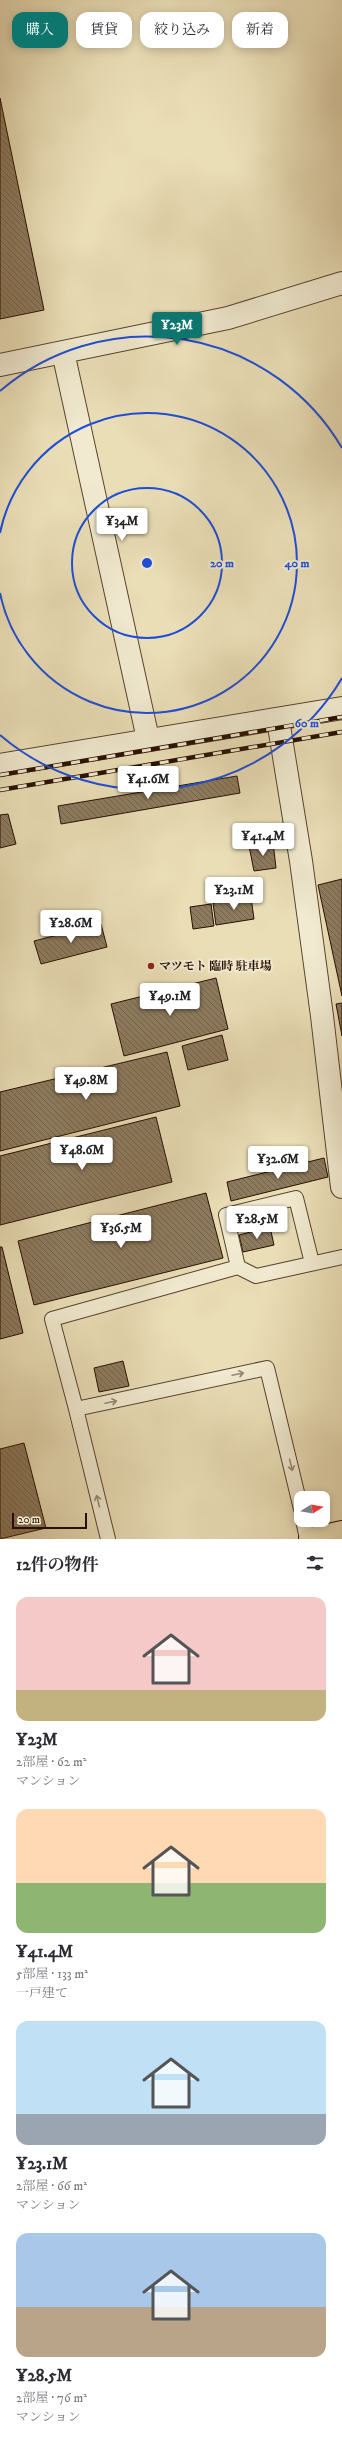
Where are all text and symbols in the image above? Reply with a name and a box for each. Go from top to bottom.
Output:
chip: 購入 [12,12,68,48]
chip: 賃貸 [76,12,132,48]
chip: 絞り込み [140,12,224,48]
chip: 新着 [232,12,288,48]
pin: ¥23M [153,312,201,346]
text: ¥23M [161,317,193,333]
pin: ¥34M [98,508,146,542]
text: ¥34M [106,513,138,529]
centre of rings [140,556,154,570]
text: 20 m [210,556,234,571]
text: 40 m [284,556,309,571]
text: 60 m [295,716,319,731]
pin: ¥41.6M [115,766,181,800]
text: ¥41.6M [127,771,169,787]
pin: ¥41.4M [230,823,296,857]
text: ¥41.4M [241,828,285,844]
pin: ¥23.1M [201,877,267,911]
text: ¥23.1M [214,882,254,898]
pin: ¥28.6M [38,910,104,944]
text: ¥28.6M [49,915,93,931]
place label: マツモト 臨時 駐車場 [159,959,272,974]
marker: マツモト 臨時 駐車場 [146,961,156,971]
pin: ¥49.1M [137,983,203,1017]
text: ¥49.1M [149,988,191,1004]
pin: ¥49.8M [53,1067,119,1101]
text: ¥49.8M [64,1072,108,1088]
pin: ¥48.6M [49,1137,115,1171]
text: ¥48.6M [60,1142,104,1158]
pin: ¥32.6M [245,1146,311,1180]
text: ¥32.6M [257,1151,299,1167]
pin: ¥28.5M [224,1206,290,1240]
text: ¥28.5M [236,1211,278,1227]
pin: ¥36.5M [88,1215,154,1249]
text: ¥36.5M [100,1220,142,1236]
one-way arrow [231,1370,244,1378]
one-way arrow [104,1397,117,1405]
one-way arrow [287,1459,295,1472]
north arrow [294,1491,330,1527]
map controls [294,1491,330,1527]
one-way arrow [94,1495,102,1508]
scale bar [12,1511,87,1530]
text: 20 m [18,1513,40,1527]
icon: filters [304,1552,326,1574]
text: 12件の物件 [16,1554,99,1576]
icon: home [135,1623,207,1695]
text: ¥23M [16,1729,58,1751]
text: 2部屋 · 62 m² [16,1754,87,1770]
text: マンション [16,1773,80,1789]
icon: home [135,1835,207,1907]
text: ¥41.4M [16,1941,73,1963]
text: 5部屋 · 133 m² [16,1966,88,1982]
text: 一戸建て [16,1985,68,2001]
icon: home [135,2047,207,2119]
text: ¥23.1M [16,2153,68,2175]
text: 2部屋 · 66 m² [16,2178,87,2194]
text: マンション [16,2197,80,2213]
icon: home [135,2259,207,2331]
text: ¥28.5M [16,2365,72,2387]
text: 2部屋 · 76 m² [16,2390,87,2406]
text: マンション [16,2409,80,2425]

